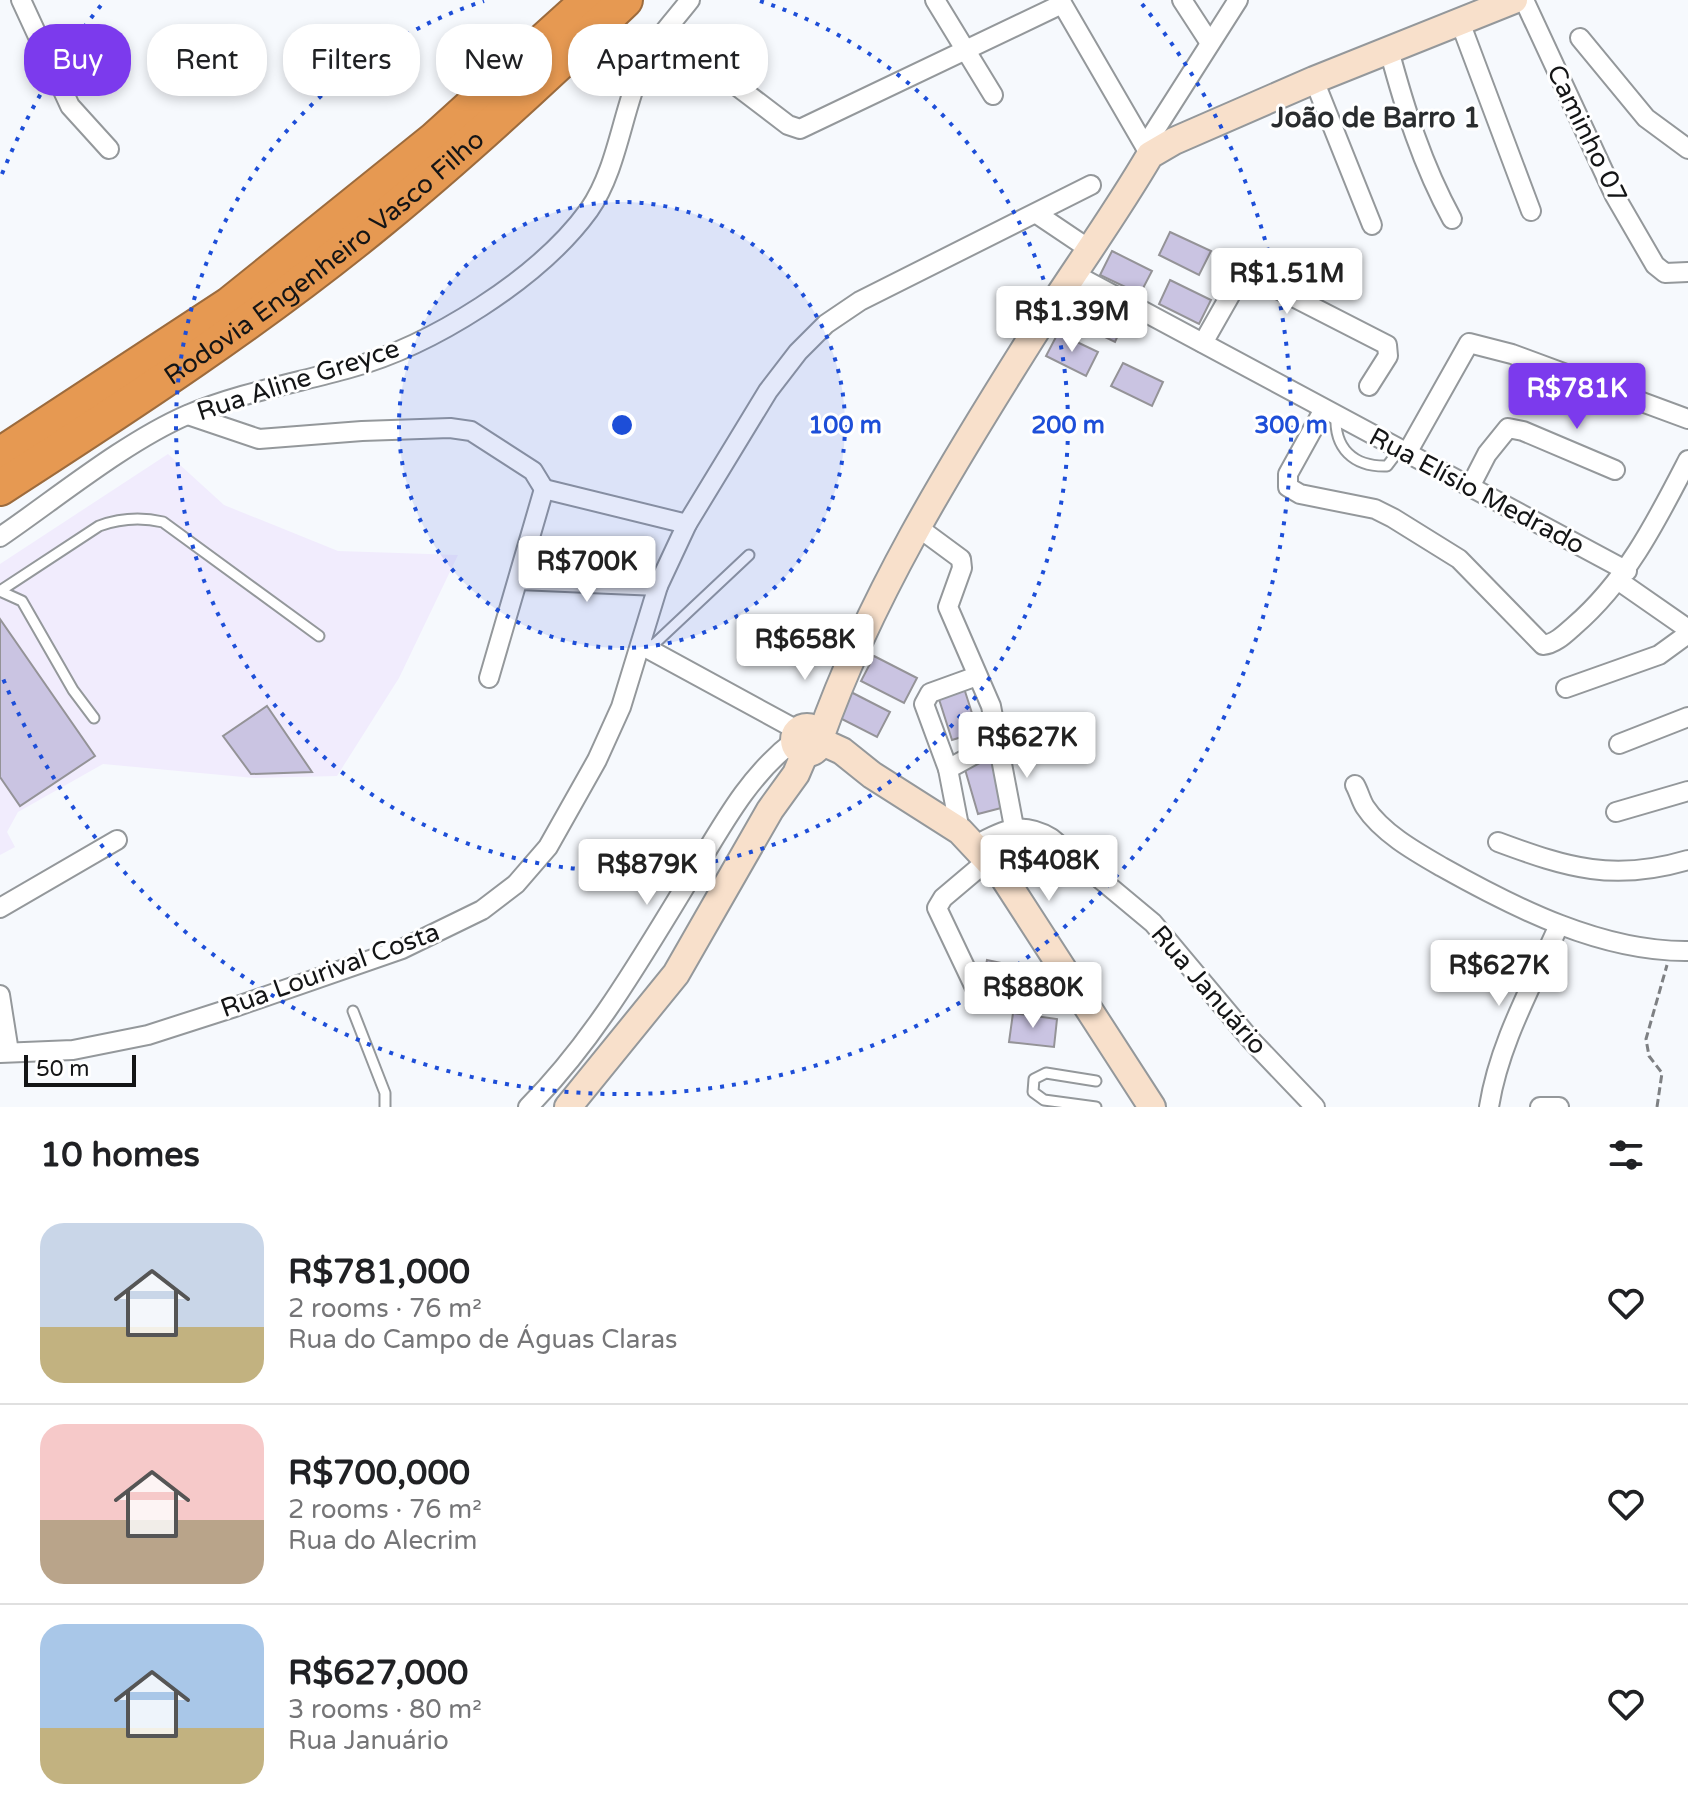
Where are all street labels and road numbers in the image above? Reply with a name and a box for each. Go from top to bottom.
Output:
street label: Caminho 07 [1540,60,1634,208]
street label: Rodovia Engenheiro Vasco Filho [158,124,490,391]
street label: Rua Aline Greyce [193,333,403,427]
street label: Rua Elísio Medrado [1364,421,1590,561]
street label: Rua Lourival Costa [216,916,444,1024]
street label: Rua Januário [1145,919,1273,1061]

